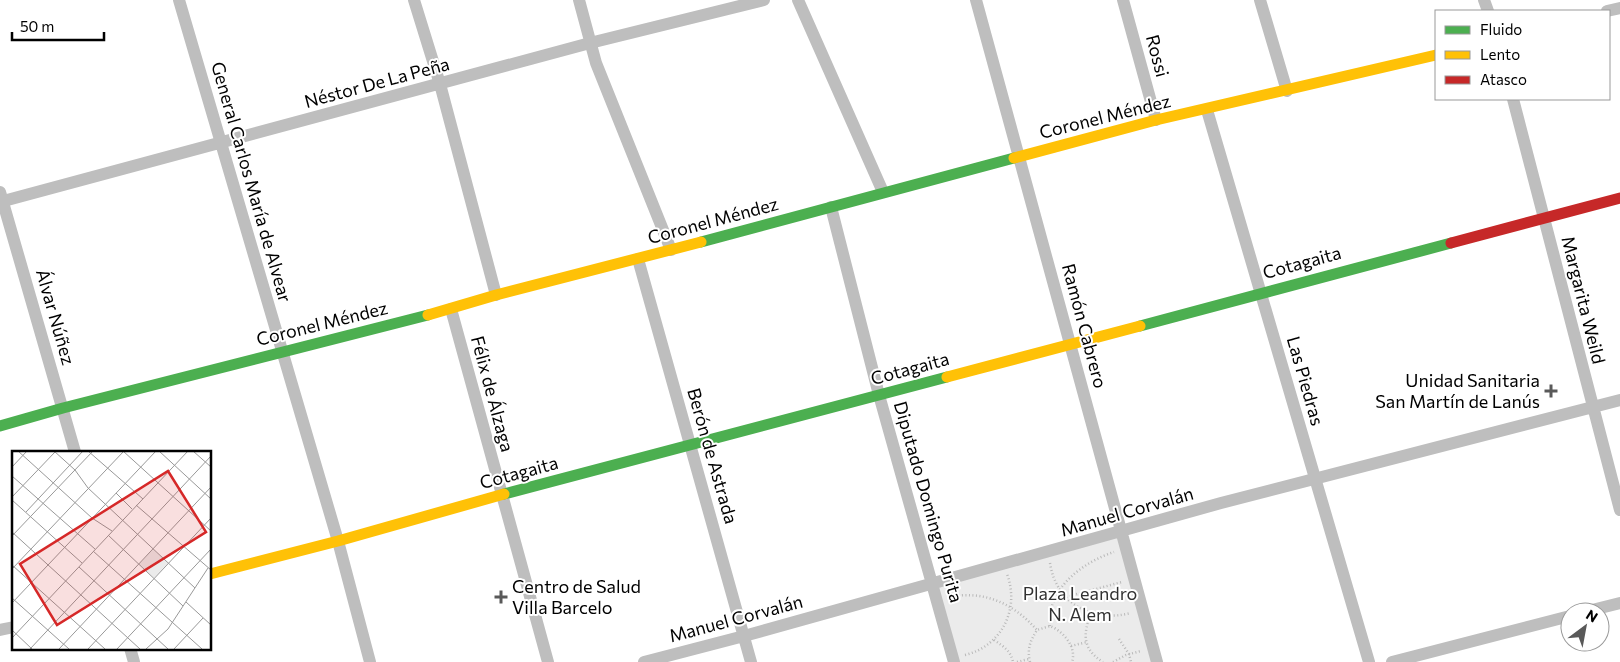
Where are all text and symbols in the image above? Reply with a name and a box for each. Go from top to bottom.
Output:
scale bar [12,10,105,42]
legend [1435,10,1610,100]
text: 50 m [20,17,54,35]
text: Fluido [1480,20,1522,38]
street label: Rossi [1142,32,1174,79]
text: Lento [1480,45,1520,63]
street label: Néstor De La Peña [302,52,452,112]
street label: General Carlos María de Alvear [207,59,297,305]
text: Atasco [1480,70,1527,88]
street label: Coronel Méndez [1037,89,1173,143]
street label: Coronel Méndez [645,192,781,248]
street label: Margarita Weild [1557,234,1610,366]
street label: Cotagaita [1260,241,1343,283]
street label: Ramón Cabrero [1058,261,1112,390]
street label: Álvar Núñez [32,266,80,367]
street label: Coronel Méndez [254,296,390,350]
street label: Félix de Álzaga [467,333,519,454]
street label: Las Piedras [1283,334,1329,428]
street label: Cotagaita [868,347,951,389]
place label: Unidad Sanitaria San Martín de Lanús [1375,369,1540,412]
marker: Unidad Sanitaria San Martín de Lanús [1544,384,1558,398]
street label: Berón de Astrada [683,385,743,526]
street label: Diputado Domingo Purita [890,399,968,605]
inset map [12,451,211,650]
street label: Cotagaita [477,451,560,493]
street label: Manuel Corvalán [1058,482,1196,541]
place label: Centro de Salud Villa Barcelo [512,575,641,618]
park label: Plaza Leandro N. Alem [1023,582,1137,625]
marker: Centro de Salud Villa Barcelo [494,590,508,604]
street label: Manuel Corvalán [667,590,805,646]
north arrow [1560,602,1610,652]
text: N [1583,606,1601,626]

